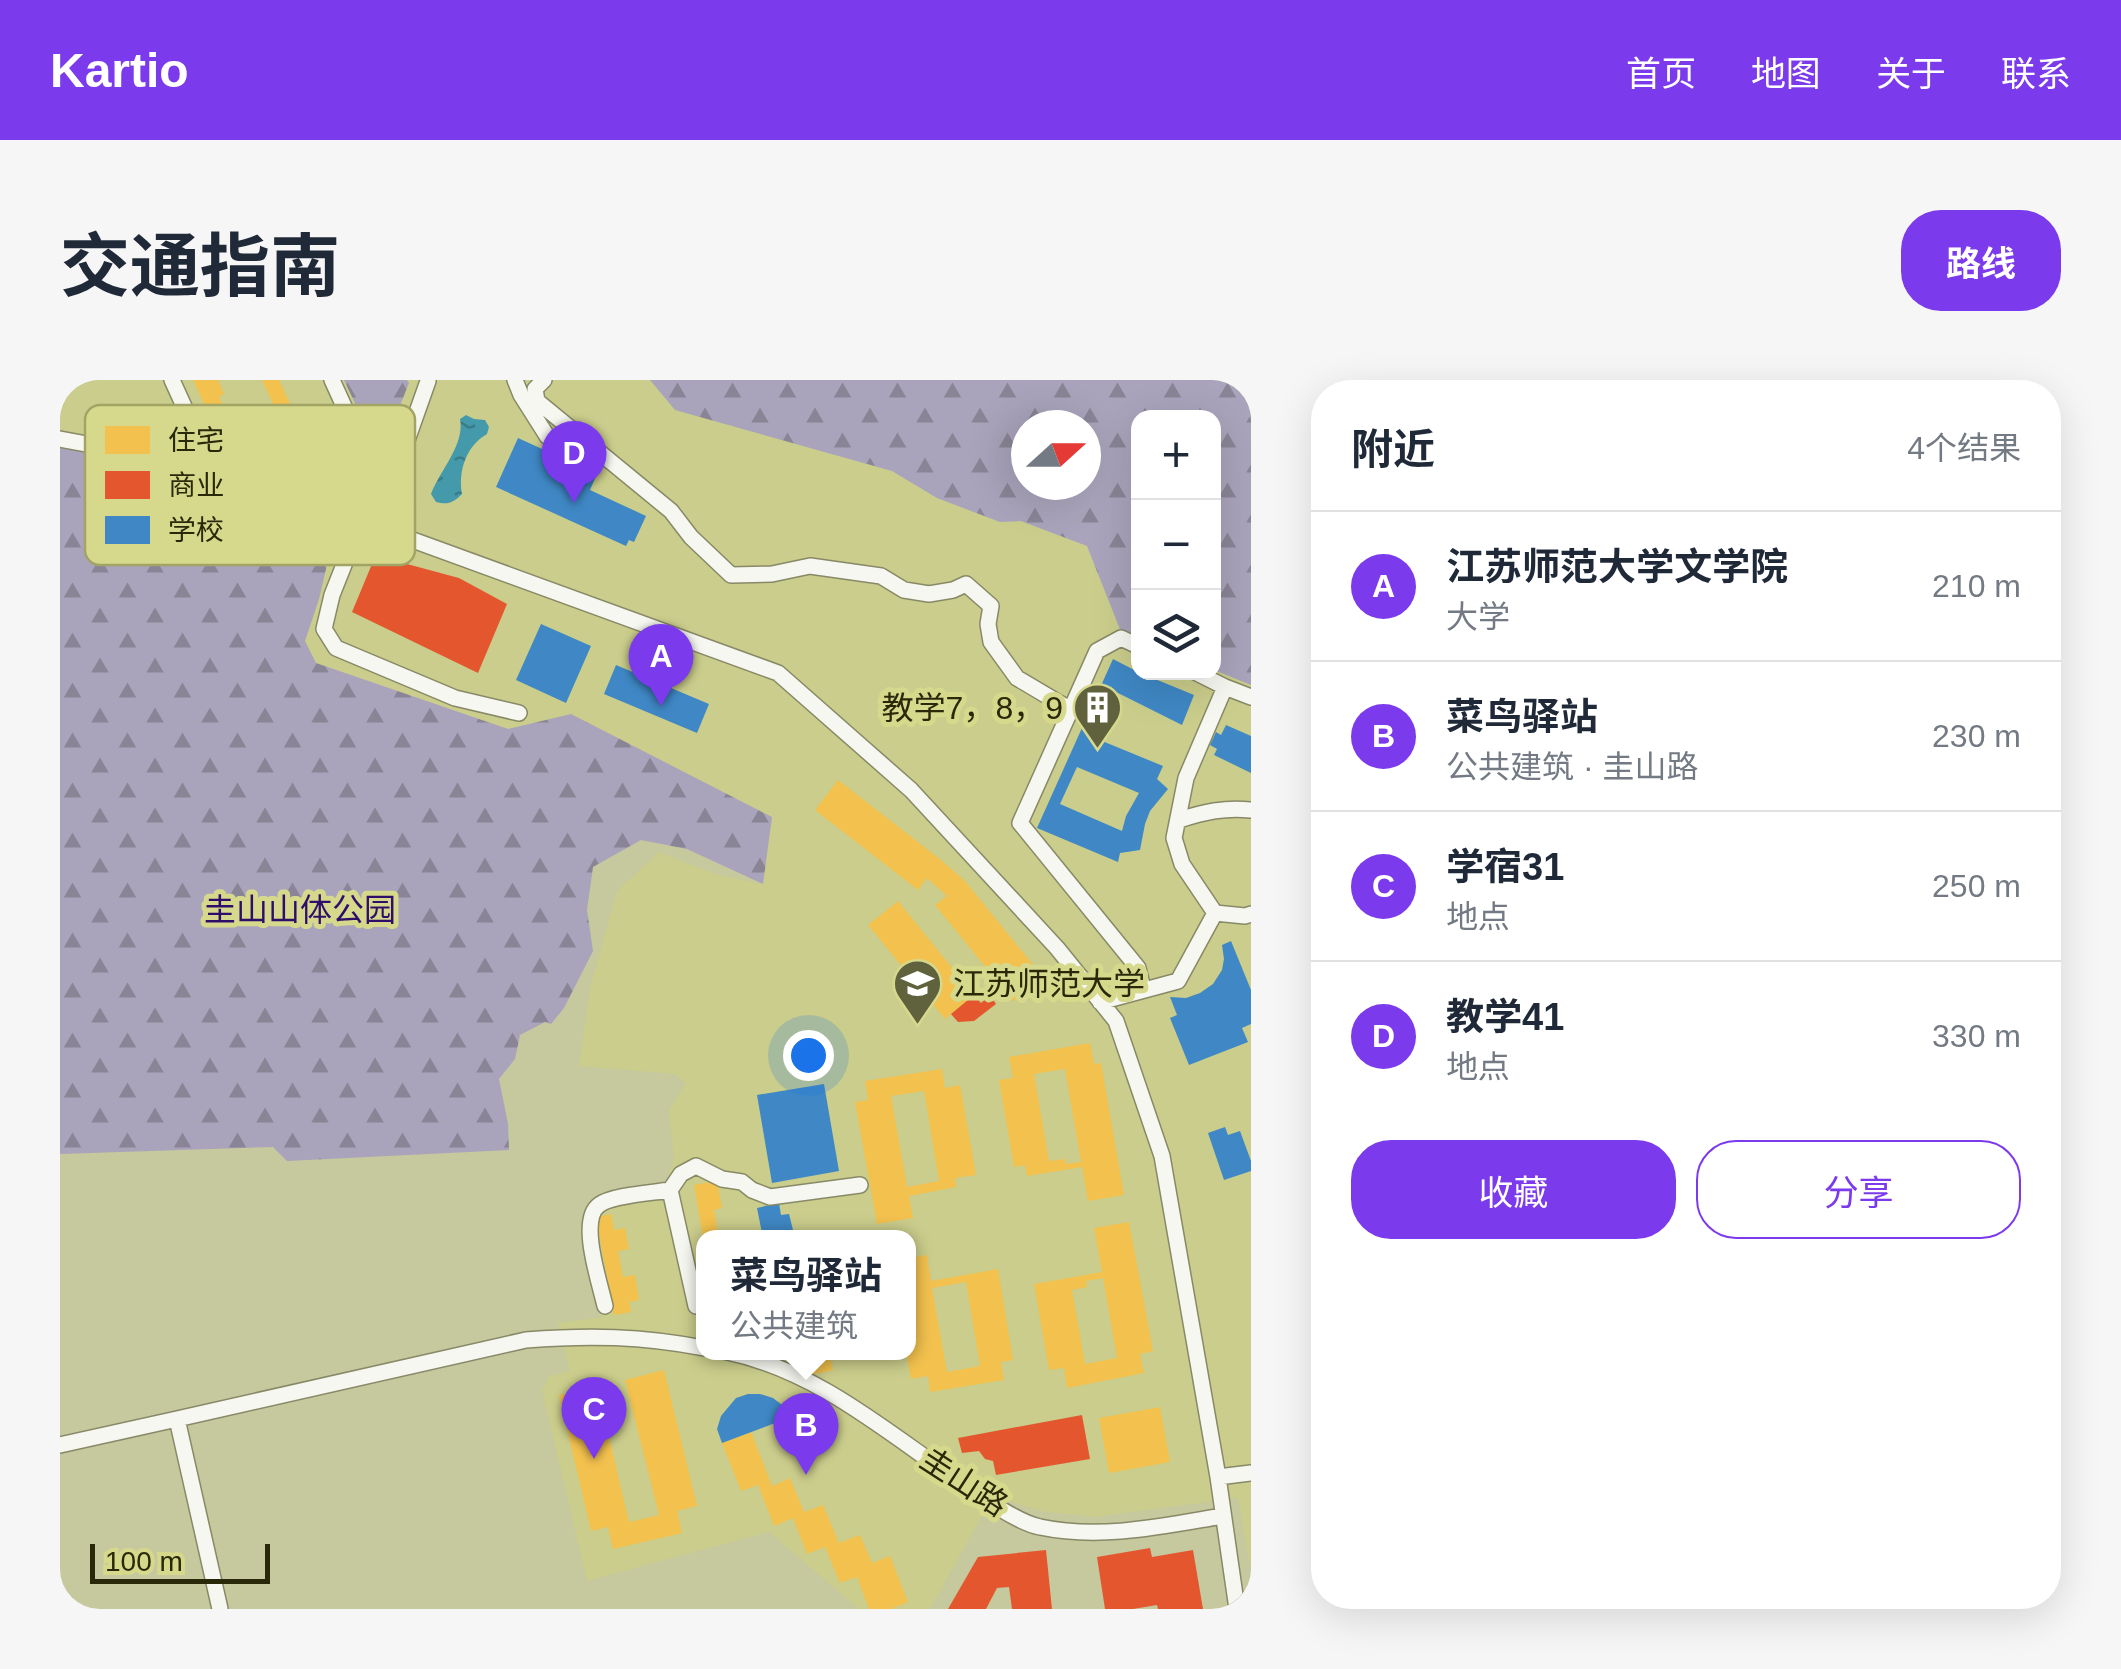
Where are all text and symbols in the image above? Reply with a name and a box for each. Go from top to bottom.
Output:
text: Kartio [50,44,189,97]
text: 首页 [1626,54,1696,93]
text: 地图 [1751,54,1821,93]
text: 关于 [1876,54,1946,93]
text: 联系 [2001,54,2071,93]
button: 路线 [1901,210,2061,311]
text: 交通指南 [60,228,340,306]
legend [85,405,415,565]
north arrow [1011,410,1101,500]
map controls [1131,410,1221,680]
button: + [1131,410,1221,500]
pin: D [542,421,606,503]
text: 住宅 [168,425,224,456]
text: 附近 [1351,426,1435,473]
text: 4个结果 [1907,430,2021,466]
text: 商业 [168,470,224,501]
button: − [1131,500,1221,590]
text: 学校 [168,515,224,546]
text: 江苏师范大学文学院 [1446,546,1788,588]
text: A [1372,568,1395,604]
text: 210 m [1932,568,2021,604]
button: layers [1131,590,1221,680]
text: 大学 [1446,599,1510,635]
pin: A [628,624,694,706]
building icon: 教学7，8，9 [1072,682,1124,750]
place label: 教学7，8，9 [882,690,1063,726]
text: 菜鸟驿站 [1446,696,1598,738]
text: B [1372,718,1395,754]
text: 230 m [1932,718,2021,754]
text: 公共建筑 · 圭山路 [1446,749,1698,785]
text: 学宿31 [1446,846,1564,888]
text: C [1372,868,1395,904]
text: 250 m [1932,868,2021,904]
park label: 圭山山体公园 [204,892,396,928]
text: 地点 [1446,899,1510,935]
school or university icon: 江苏师范大学 [892,958,944,1026]
place label: 江苏师范大学 [953,966,1145,1002]
text: 教学41 [1446,996,1564,1038]
text: D [1372,1018,1395,1054]
text: 330 m [1932,1018,2021,1054]
your location [783,1030,834,1081]
text: 地点 [1446,1049,1510,1085]
button: 收藏 [1351,1140,1676,1239]
button: 分享 [1696,1140,2021,1239]
popup [696,1230,916,1360]
text: 菜鸟驿站 [730,1255,882,1297]
text: 公共建筑 [730,1308,858,1344]
pin: C [562,1376,626,1459]
pin: B [774,1392,838,1475]
street label: 圭山路 [914,1441,1014,1523]
scale bar [90,1539,270,1584]
text: 100 m [105,1546,183,1577]

